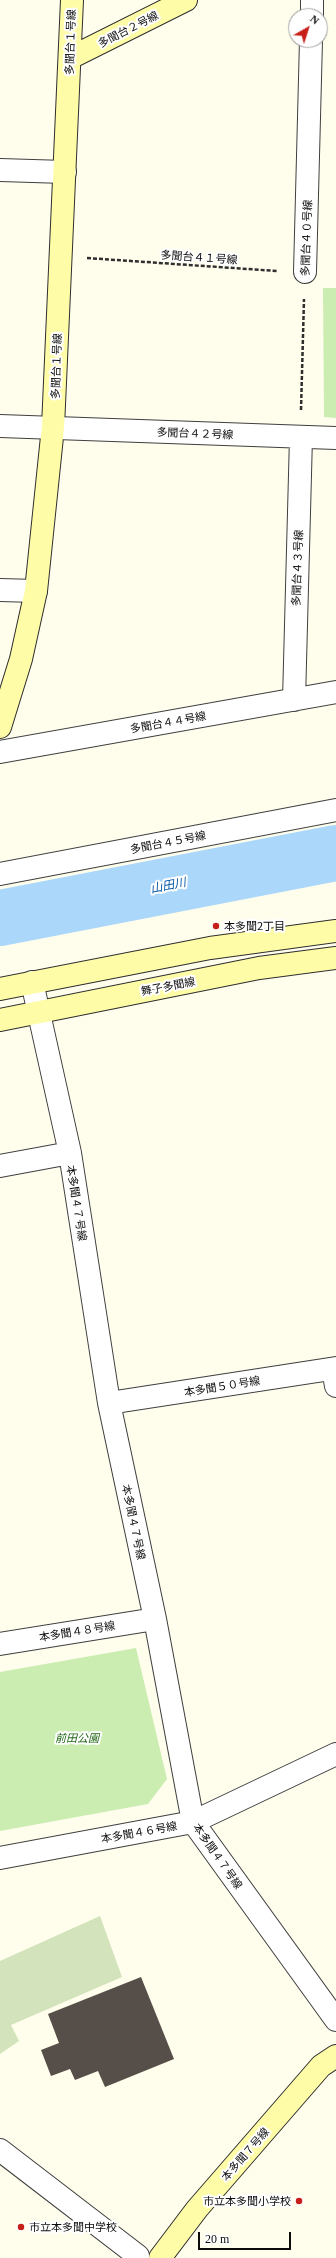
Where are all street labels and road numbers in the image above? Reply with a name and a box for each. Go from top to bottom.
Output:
street label: 多聞台２号線 [96,8,160,50]
street label: 多聞台１号線 [62,9,78,75]
street label: 多聞台４０号線 [298,199,314,277]
street label: 多聞台４１号線 [160,248,238,266]
street label: 多聞台１号線 [48,333,64,399]
street label: 多聞台４２号線 [156,425,234,441]
street label: 多聞台４３号線 [289,529,305,607]
street label: 多聞台４４号線 [129,709,207,735]
street label: 多聞台４５号線 [129,828,207,856]
street label: 舞子多聞線 [140,974,196,998]
street label: 本多聞４７号線 [64,1164,90,1242]
street label: 本多聞５０号線 [183,1373,261,1399]
street label: 本多聞４７号線 [120,1483,148,1561]
street label: 本多聞４８号線 [38,1618,116,1644]
street label: 本多聞４６号線 [100,1819,178,1845]
street label: 本多聞４７号線 [191,1821,245,1891]
street label: 本多聞７号線 [218,2125,272,2183]

